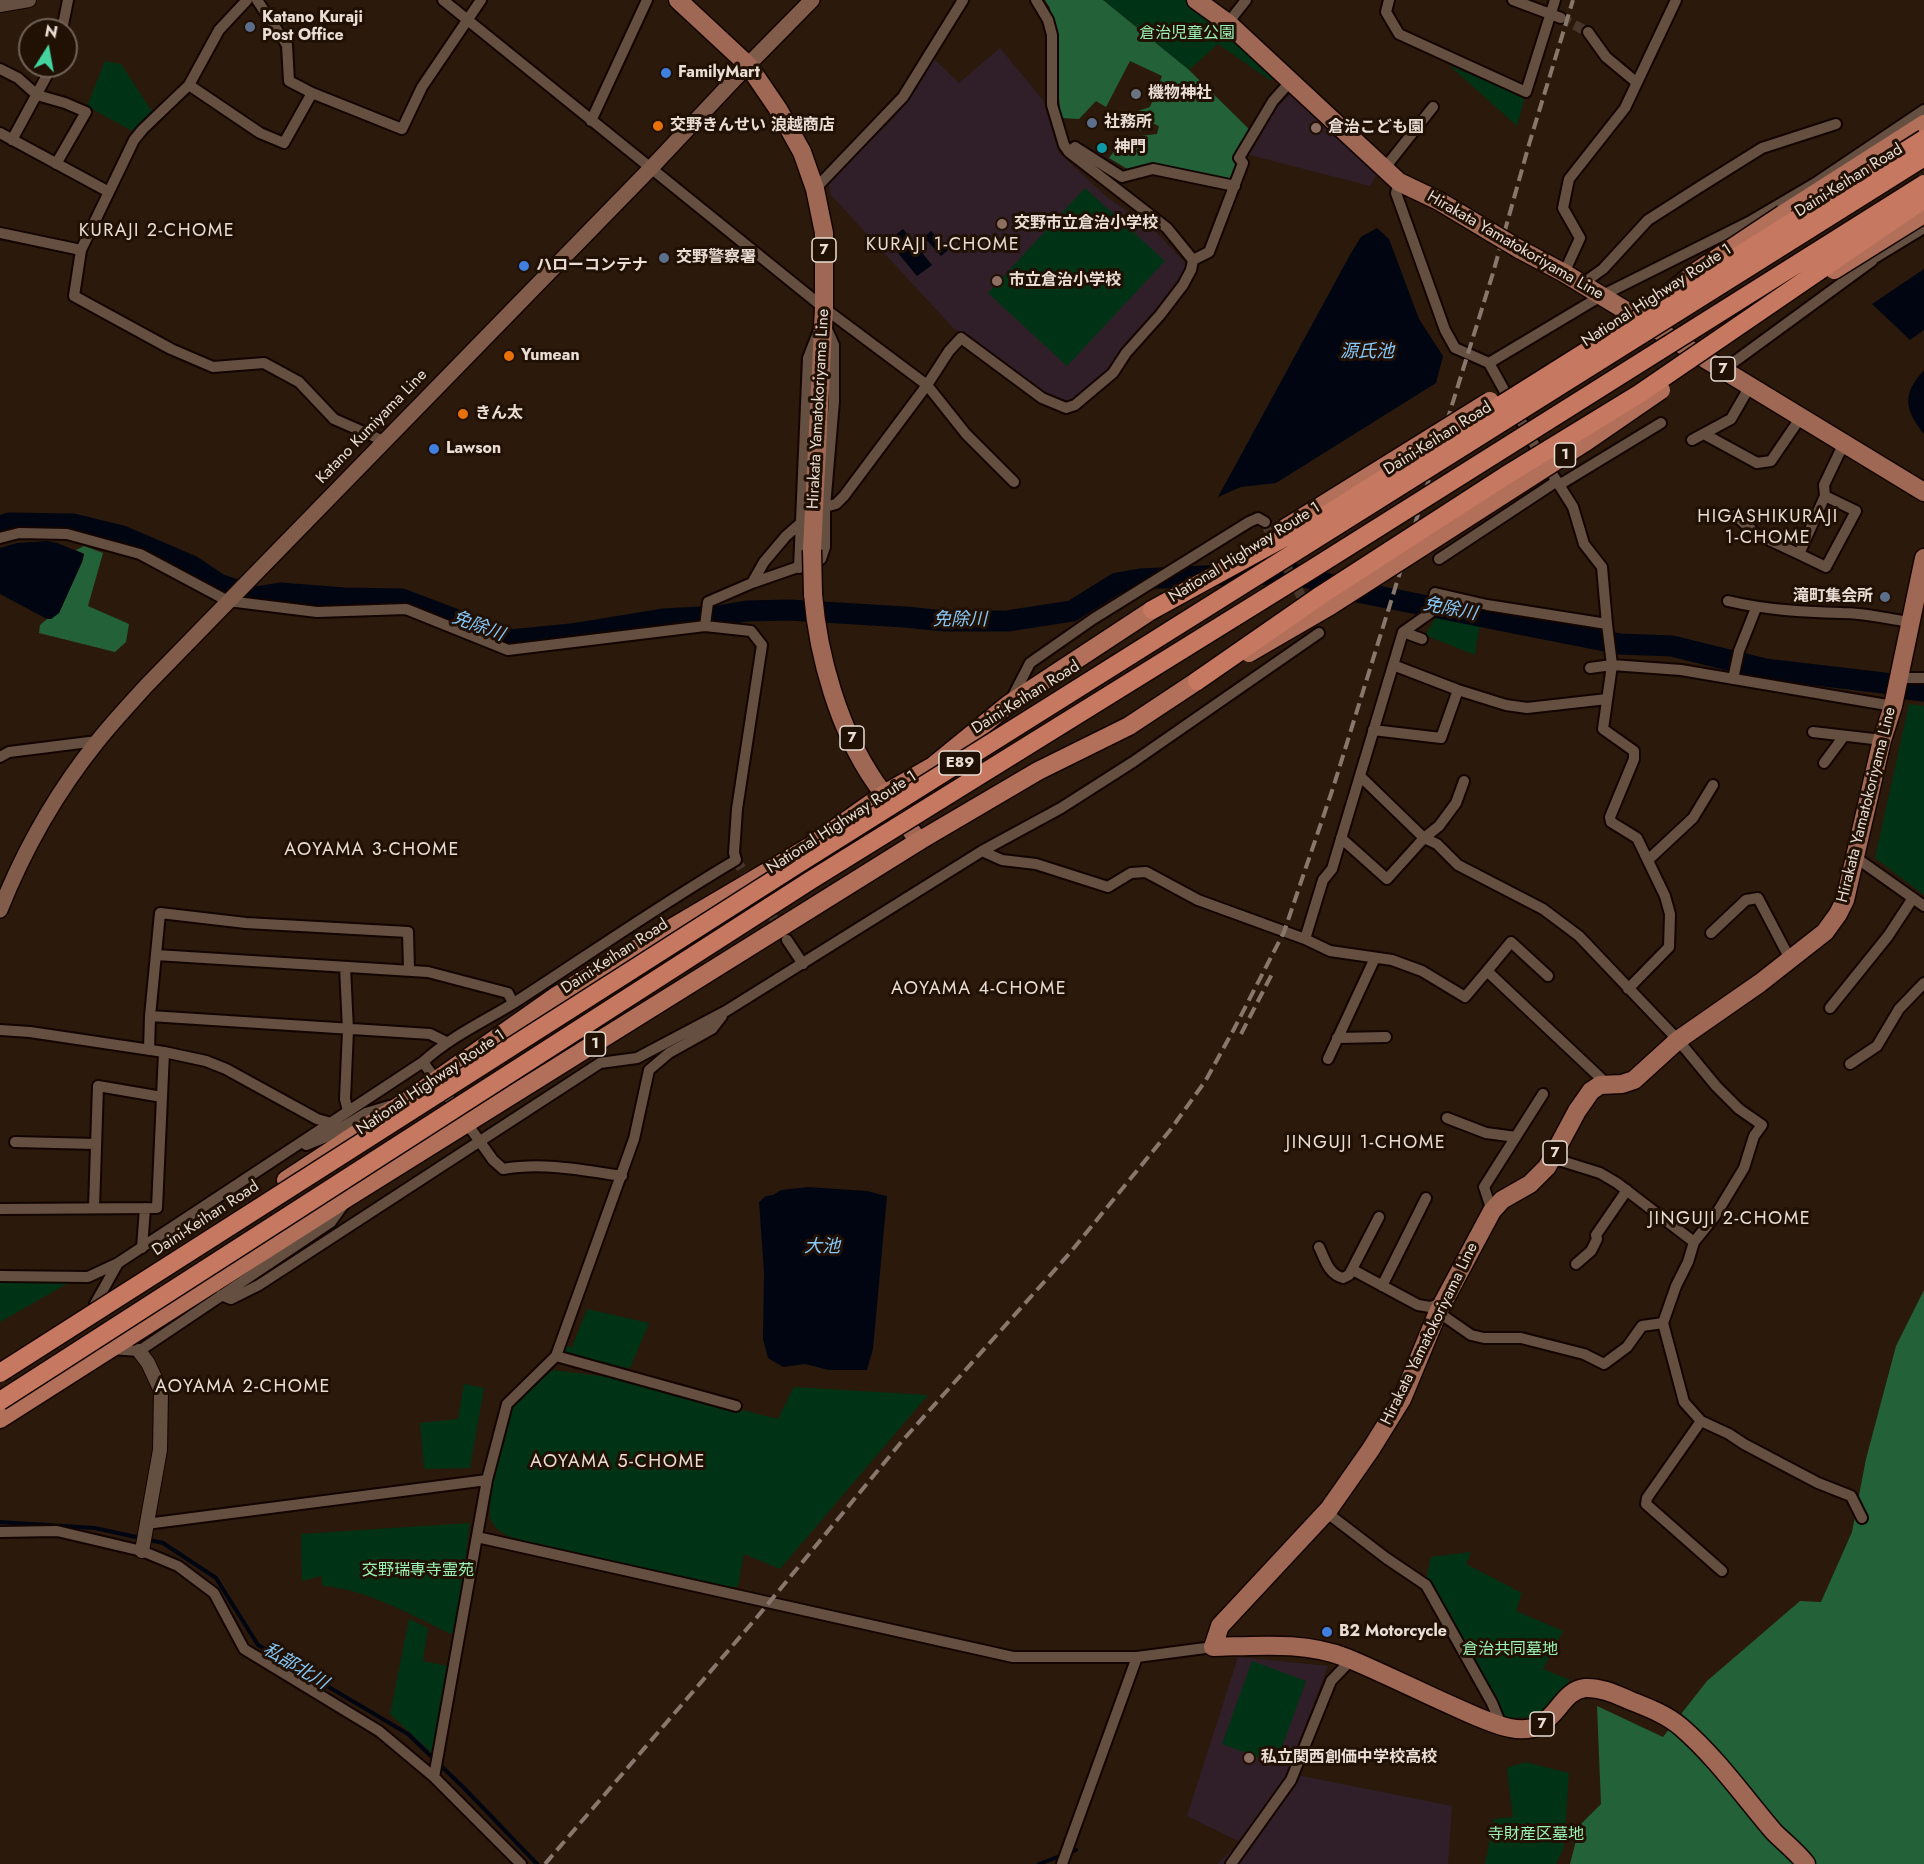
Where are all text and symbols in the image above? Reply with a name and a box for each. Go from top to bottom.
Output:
place label: Katano Kuraji Post Office [262,8,363,46]
north arrow [18,18,78,78]
text: N [43,19,60,44]
marker: Katano Kuraji Post Office [243,20,257,34]
park label: 倉治児童公園 [1139,24,1235,44]
place label: FamilyMart [678,63,760,83]
marker: FamilyMart [659,66,673,80]
place label: 機物神社 [1148,84,1212,104]
marker: 機物神社 [1129,87,1143,101]
place label: 社務所 [1104,113,1152,133]
place label: 交野きんせい 浪越商店 [670,116,835,136]
marker: 社務所 [1085,116,1099,130]
place label: 倉治こども園 [1328,118,1424,138]
marker: 交野きんせい 浪越商店 [651,119,665,133]
marker: 倉治こども園 [1309,121,1323,135]
place label: 神門 [1114,138,1146,158]
street label: Daini-Keihan Road [1792,140,1906,222]
marker: 神門 [1095,141,1109,155]
street label: Hirakata Yamatokoriyama Line [1423,188,1607,304]
place label: 交野市立倉治小学校 [1014,214,1158,234]
marker: 交野市立倉治小学校 [995,217,1009,231]
district label: KURAJI 2-CHOME [79,221,235,243]
district label: KURAJI 1-CHOME [866,235,1020,257]
road number: 7 [812,238,836,262]
street label: National Highway Route 1 [1578,240,1736,352]
place label: 交野警察署 [676,248,756,268]
marker: 交野警察署 [657,251,671,265]
place label: ハローコンテナ [536,256,648,276]
marker: ハローコンテナ [517,259,531,273]
place label: 市立倉治小学校 [1009,271,1121,291]
marker: 市立倉治小学校 [990,274,1004,288]
street label: Hirakata Yamatokoriyama Line [804,308,834,510]
water label: 源氏池 [1340,342,1394,364]
place label: Yumean [521,346,580,366]
marker: Yumean [502,349,516,363]
road number: 7 [1711,357,1735,381]
street label: Katano Kumiyama Line [312,366,432,488]
street label: Daini-Keihan Road [1381,398,1495,480]
place label: きん太 [475,404,523,424]
marker: きん太 [456,407,470,421]
place label: Lawson [446,439,501,459]
marker: Lawson [427,442,441,456]
road number: 1 [1554,443,1576,467]
street label: National Highway Route 1 [1166,499,1324,607]
district label: HIGASHIKURAJI 1-CHOME [1697,507,1839,550]
place label: 滝町集会所 [1793,587,1873,607]
marker: 滝町集会所 [1878,590,1892,604]
water label: 免除川 [1421,594,1479,626]
water label: 免除川 [449,608,507,646]
water label: 免除川 [933,610,987,632]
street label: Daini-Keihan Road [969,657,1083,739]
street label: Hirakata Yamatokoriyama Line [1833,705,1901,905]
road number: 7 [840,726,864,750]
road number: E89 [939,751,981,775]
street label: National Highway Route 1 [763,767,921,879]
district label: AOYAMA 3-CHOME [284,840,460,862]
street label: Daini-Keihan Road [558,915,672,999]
district label: AOYAMA 4-CHOME [891,979,1067,1001]
street label: National Highway Route 1 [353,1026,509,1140]
road number: 1 [584,1032,606,1056]
district label: JINGUJI 1-CHOME [1286,1133,1446,1155]
road number: 7 [1543,1141,1567,1165]
street label: Daini-Keihan Road [149,1177,263,1261]
district label: JINGUJI 2-CHOME [1649,1209,1811,1231]
water label: 大池 [804,1237,840,1259]
street label: Hirakata Yamatokoriyama Line [1377,1240,1483,1428]
district label: AOYAMA 2-CHOME [155,1377,331,1399]
district label: AOYAMA 5-CHOME [530,1452,706,1474]
park label: 交野瑞専寺霊苑 [362,1561,474,1581]
place label: B2 Motorcycle [1339,1622,1447,1642]
marker: B2 Motorcycle [1320,1625,1334,1639]
water label: 私部北川 [259,1639,331,1695]
park label: 倉治共同墓地 [1462,1640,1558,1660]
road number: 7 [1530,1712,1554,1736]
place label: 私立関西創価中学校高校 [1261,1748,1437,1768]
marker: 私立関西創価中学校高校 [1242,1751,1256,1765]
park label: 寺財産区墓地 [1488,1825,1584,1845]

